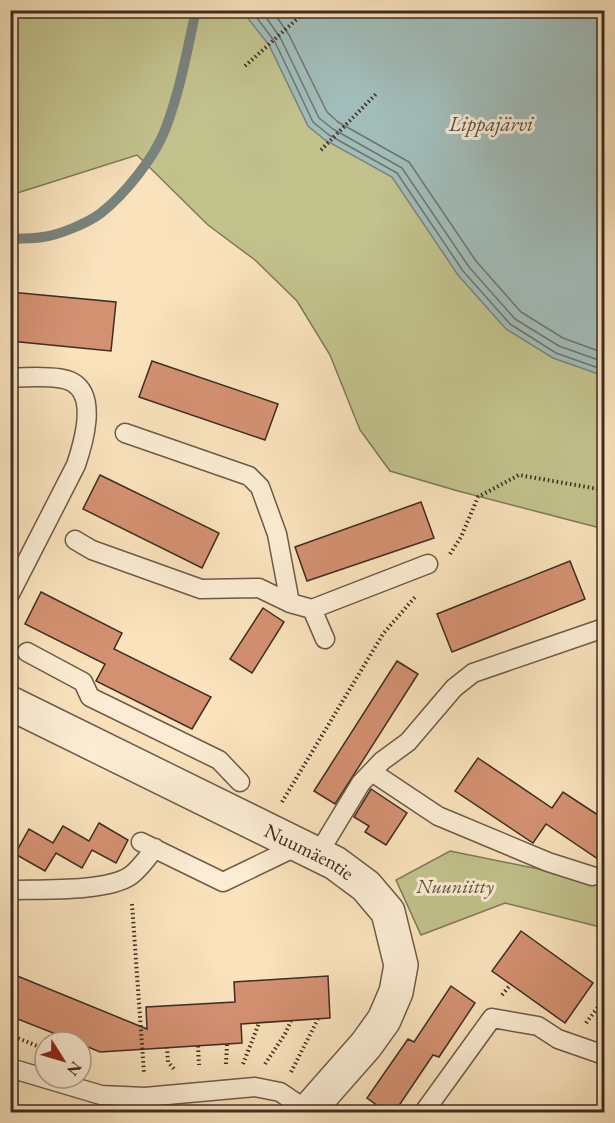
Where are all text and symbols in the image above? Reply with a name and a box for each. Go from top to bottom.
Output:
water label: Lippajärvi [448,110,534,137]
street label: Nuumäentie [260,817,360,886]
park label: Nuuniitty [415,873,494,899]
north arrow [33,1030,93,1090]
text: N [62,1057,87,1080]

